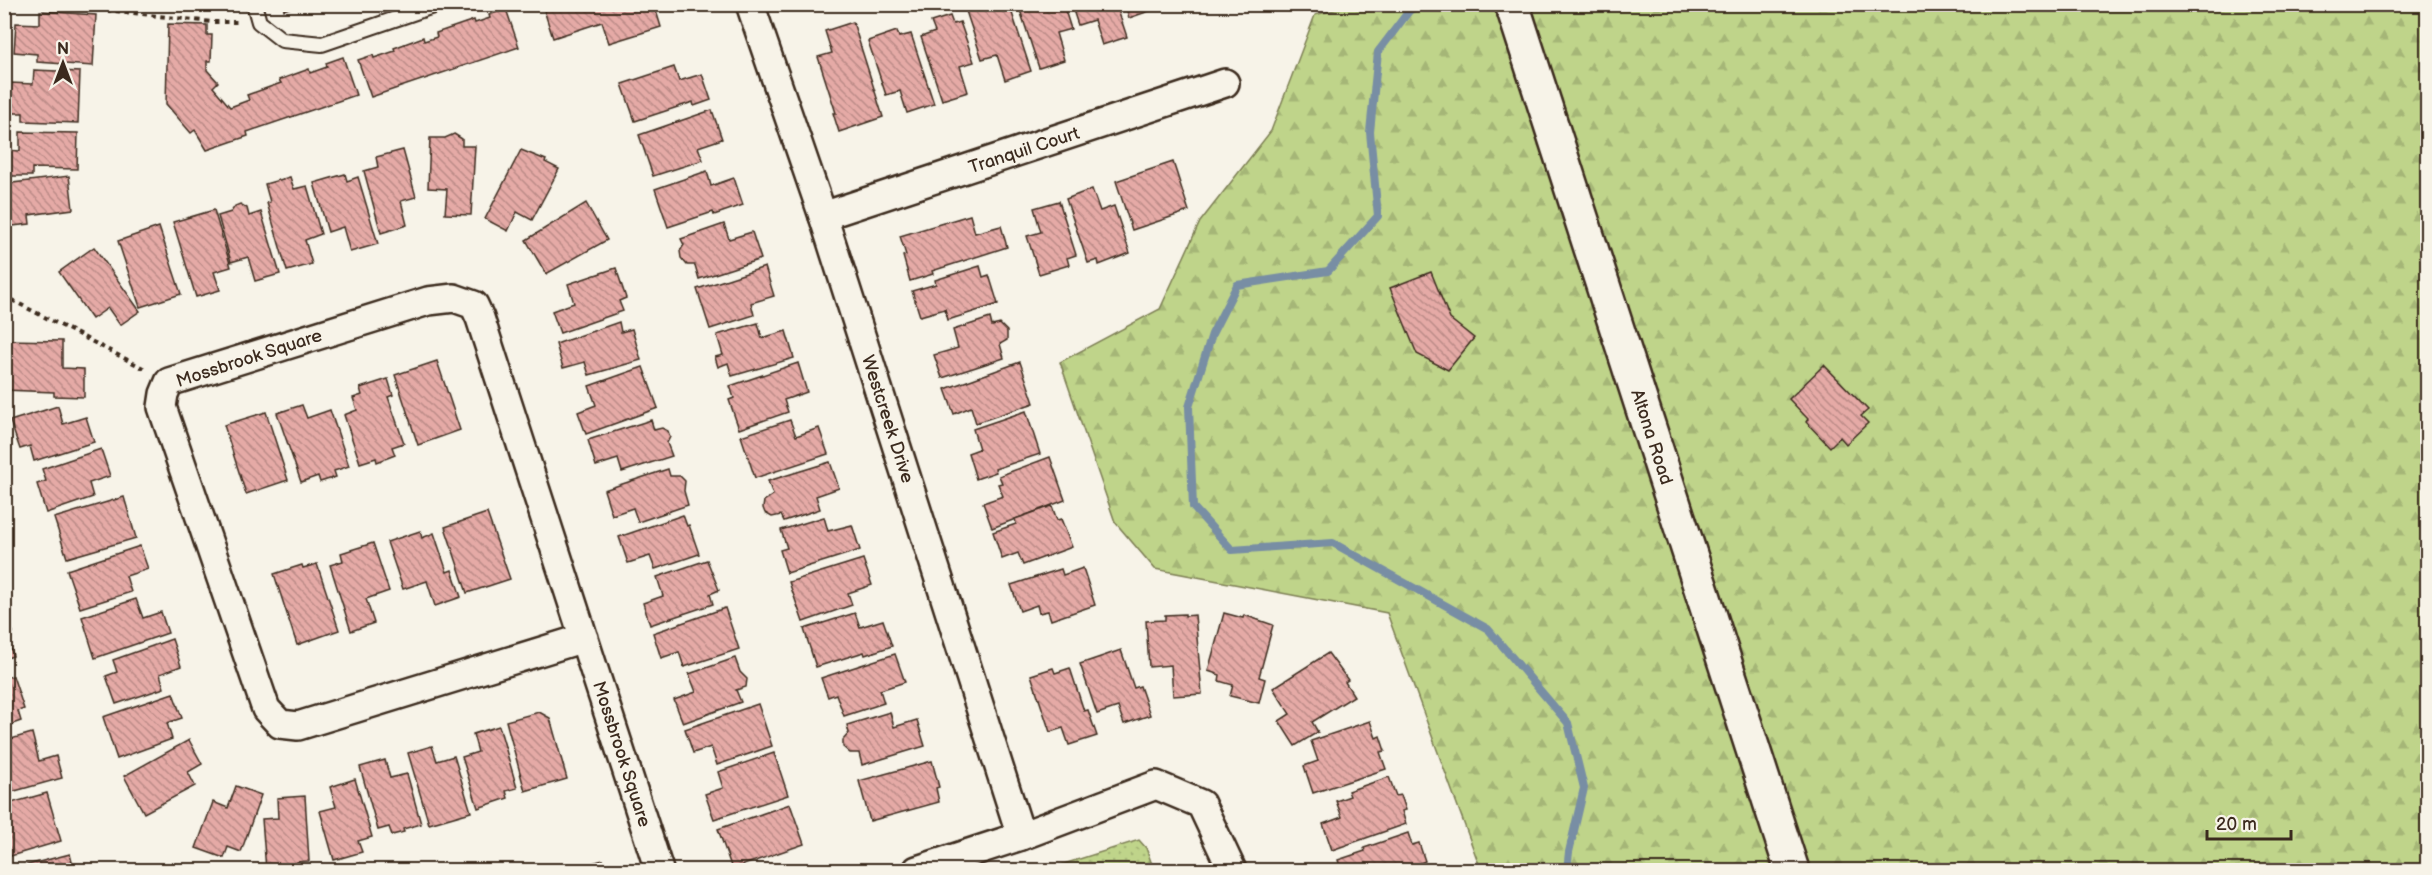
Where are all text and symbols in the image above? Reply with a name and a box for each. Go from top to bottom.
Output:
north arrow [33,33,93,93]
text: N [57,40,69,59]
street label: Tranquil Court [966,123,1083,178]
street label: Mossbrook Square [174,325,325,392]
street label: Westcreek Drive [857,353,918,486]
street label: Altona Road [1626,387,1677,487]
street label: Mossbrook Square [588,679,655,830]
scale bar [2207,803,2291,841]
text: 20 m [2216,814,2257,835]

